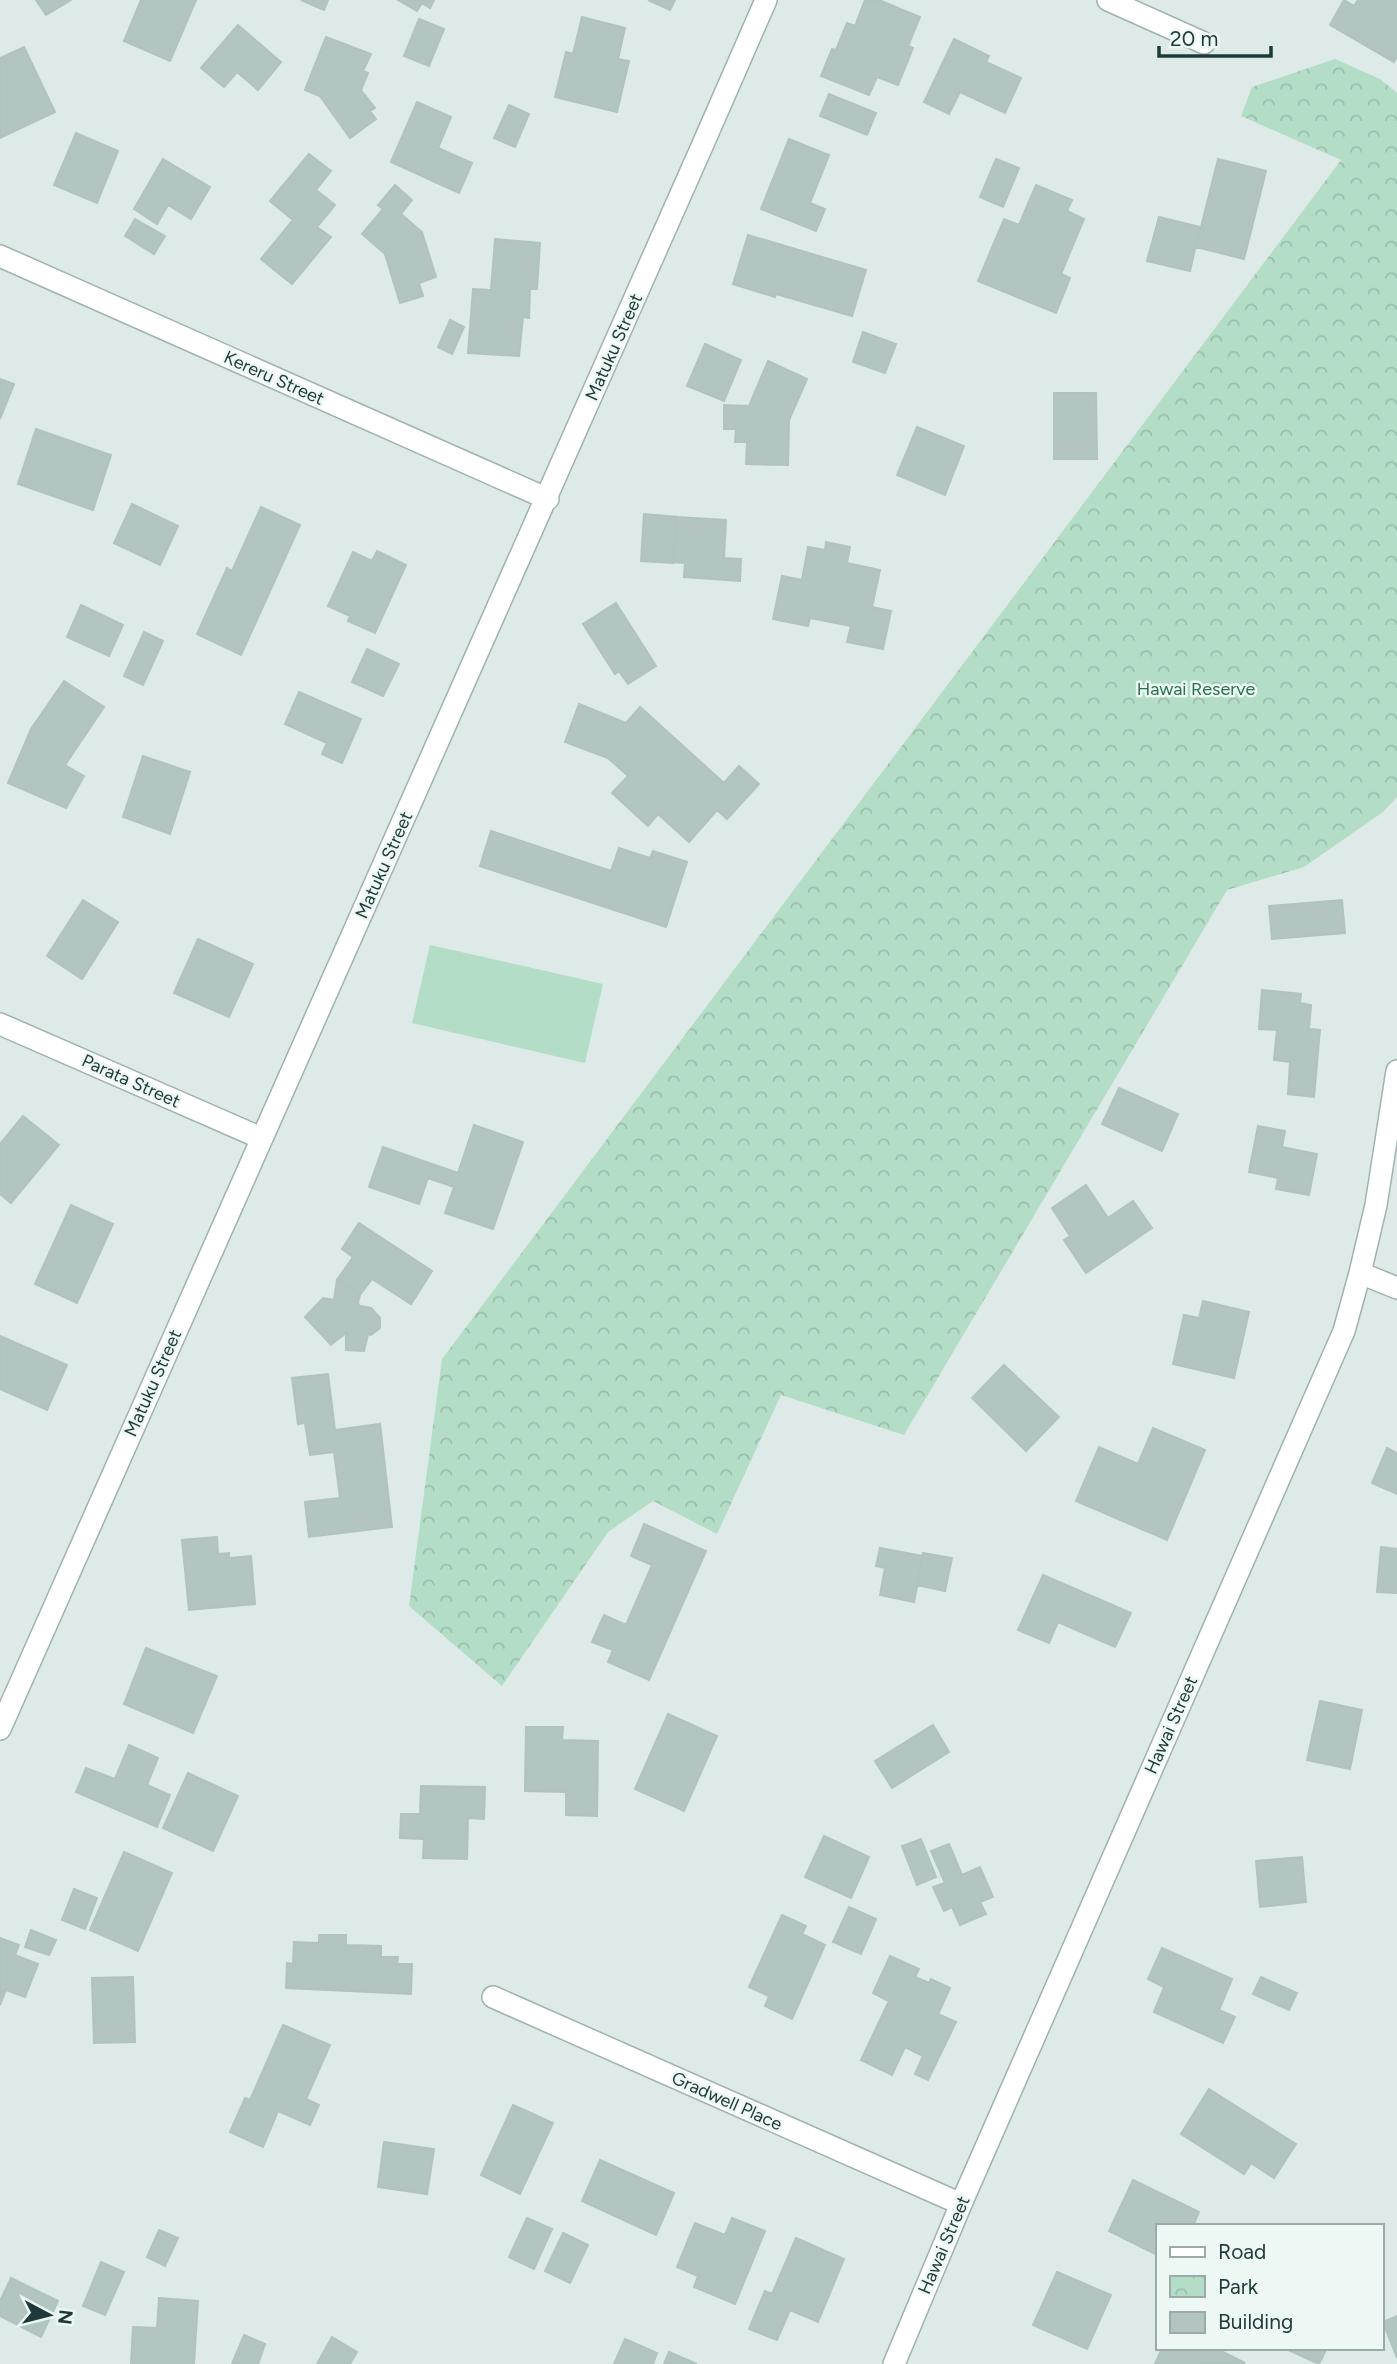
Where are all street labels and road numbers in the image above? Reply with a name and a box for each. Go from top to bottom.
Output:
street label: Matuku Street [581,290,647,404]
street label: Kereru Street [220,346,328,410]
street label: Matuku Street [351,808,417,922]
street label: Parata Street [78,1049,184,1113]
street label: Matuku Street [120,1326,186,1440]
street label: Hawai Street [1140,1673,1202,1777]
street label: Gradwell Place [668,2067,786,2135]
street label: Hawai Street [913,2192,975,2297]

